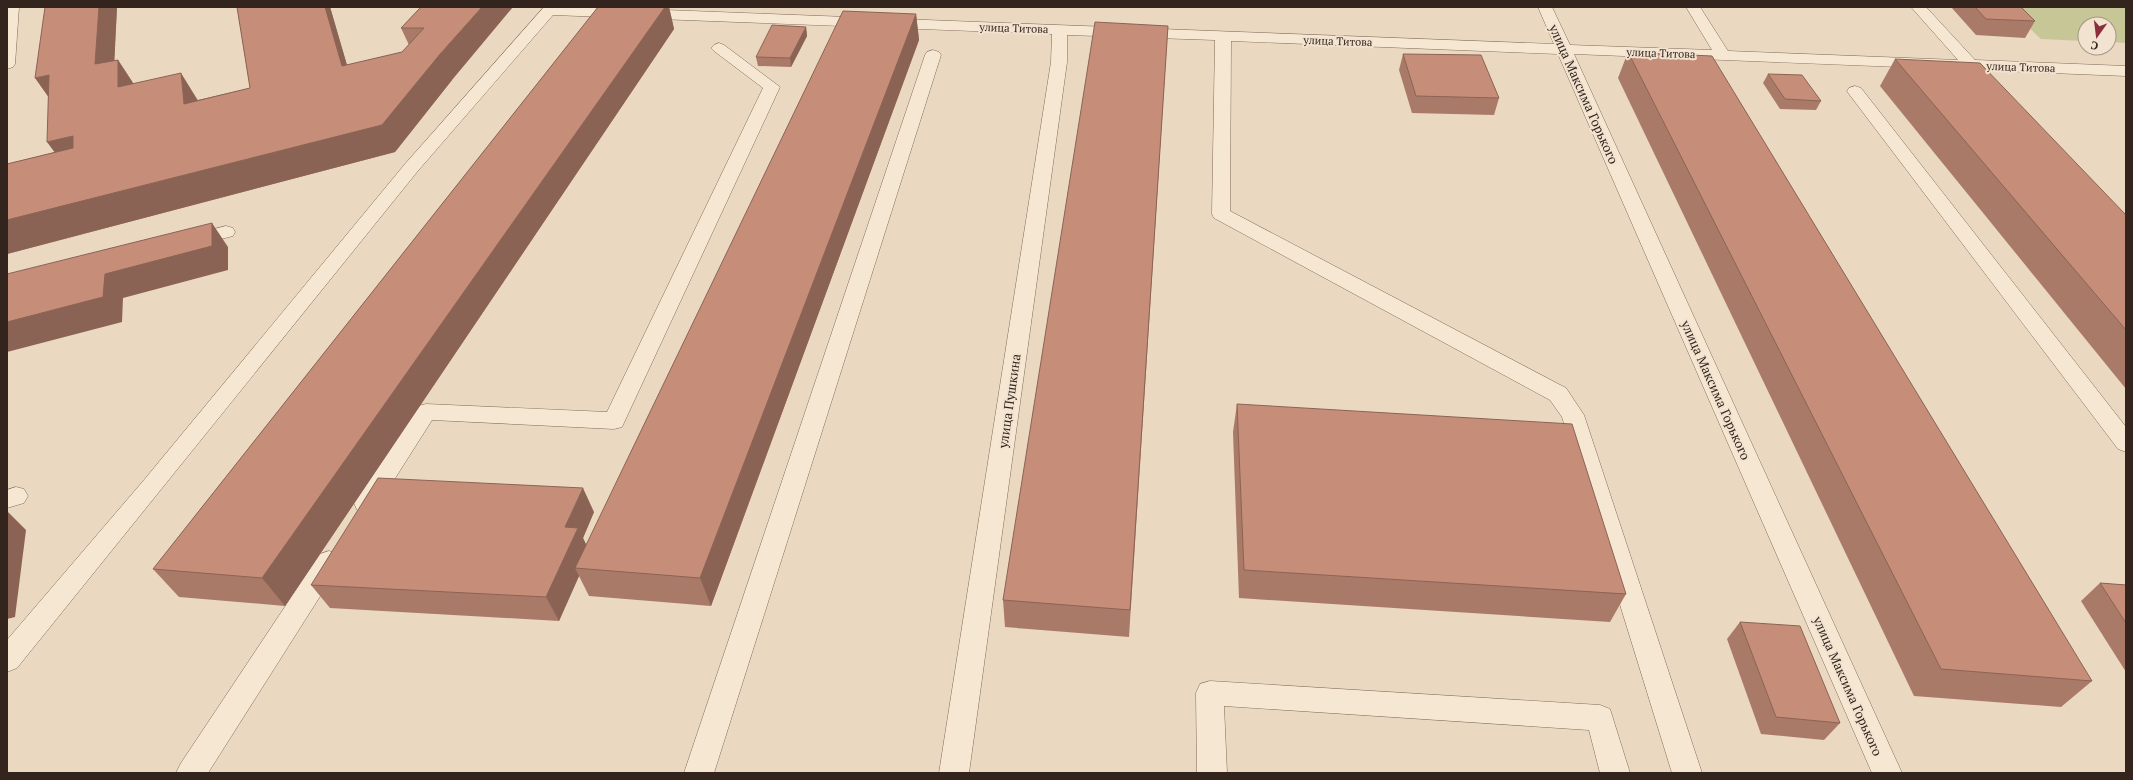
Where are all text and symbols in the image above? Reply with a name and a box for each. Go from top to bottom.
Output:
north arrow [2077,16,2117,56]
street label: улица Титова [978,20,1049,36]
street label: улица Максима Горького [1545,20,1623,167]
street label: улица Титова [1302,33,1373,49]
text: С [2089,38,2100,53]
street label: улица Титова [1625,45,1696,61]
street label: улица Титова [1985,59,2056,75]
street label: улица Максима Горького [1677,316,1755,463]
street label: улица Пушкина [993,352,1025,450]
street label: улица Максима Горького [1809,612,1887,759]

